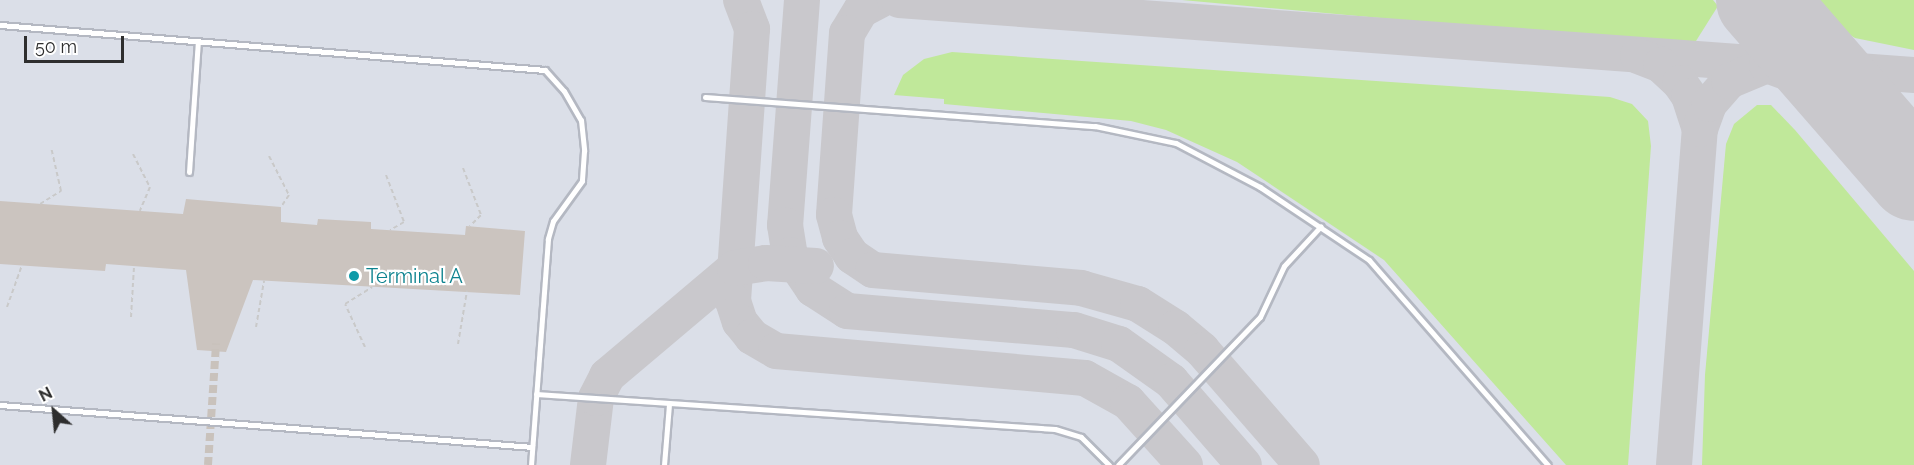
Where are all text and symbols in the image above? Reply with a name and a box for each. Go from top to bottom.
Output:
scale bar [27,24,128,62]
text: 50 m [35,36,77,57]
place label: Terminal A [366,264,464,288]
marker: Terminal A [347,269,361,283]
north arrow [24,381,84,441]
text: N [36,383,55,406]

